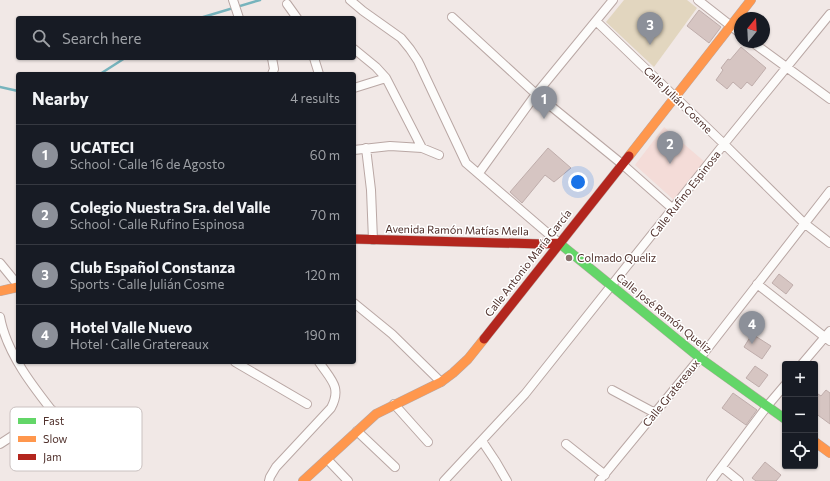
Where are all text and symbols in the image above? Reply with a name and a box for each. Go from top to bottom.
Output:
pin: 3 [637,12,663,45]
north arrow [734,12,770,48]
search box [16,16,356,60]
icon: search [30,27,52,49]
text: Search here [62,29,141,47]
street label: Calle Julián Cosme [641,64,715,137]
pin: 1 [531,86,557,119]
text: Nearby [32,88,89,109]
text: 4 results [290,90,340,106]
pin: 2 [657,131,683,164]
text: UCATECI [70,138,134,156]
text: 1 [42,147,48,163]
text: 60 m [310,147,340,163]
street label: Calle Rufino Espinosa [647,148,723,240]
text: School · Calle 16 de Agosto [70,156,225,172]
your location [568,172,588,192]
text: Colegio Nuestra Sra. del Valle [70,198,270,216]
street label: Calle Antonio María García [482,206,574,319]
text: 2 [41,207,49,223]
text: 70 m [311,207,340,223]
text: School · Calle Rufino Espinosa [70,216,245,232]
street label: Avenida Ramón Matías Mella [385,222,529,237]
place label: Colmado Queliz [577,251,657,264]
marker: Colmado Queliz [564,253,574,263]
text: Club Español Constanza [70,258,235,276]
text: 3 [41,267,49,283]
text: 120 m [305,267,340,283]
street label: Calle José Ramón Queliz [613,270,715,356]
text: Sports · Calle Julián Cosme [70,276,224,292]
pin: 4 [739,311,765,344]
text: Hotel Valle Nuevo [70,318,192,336]
text: 4 [41,327,49,343]
text: 190 m [304,327,340,343]
text: Hotel · Calle Gratereaux [70,336,209,352]
street label: Calle Gratereaux [639,356,702,429]
map controls [782,361,818,469]
button: + [782,361,818,397]
button: − [782,397,818,433]
legend [10,407,142,471]
text: Fast [43,414,65,427]
text: Slow [43,432,68,445]
button: locate [782,433,818,469]
text: Jam [43,450,62,464]

